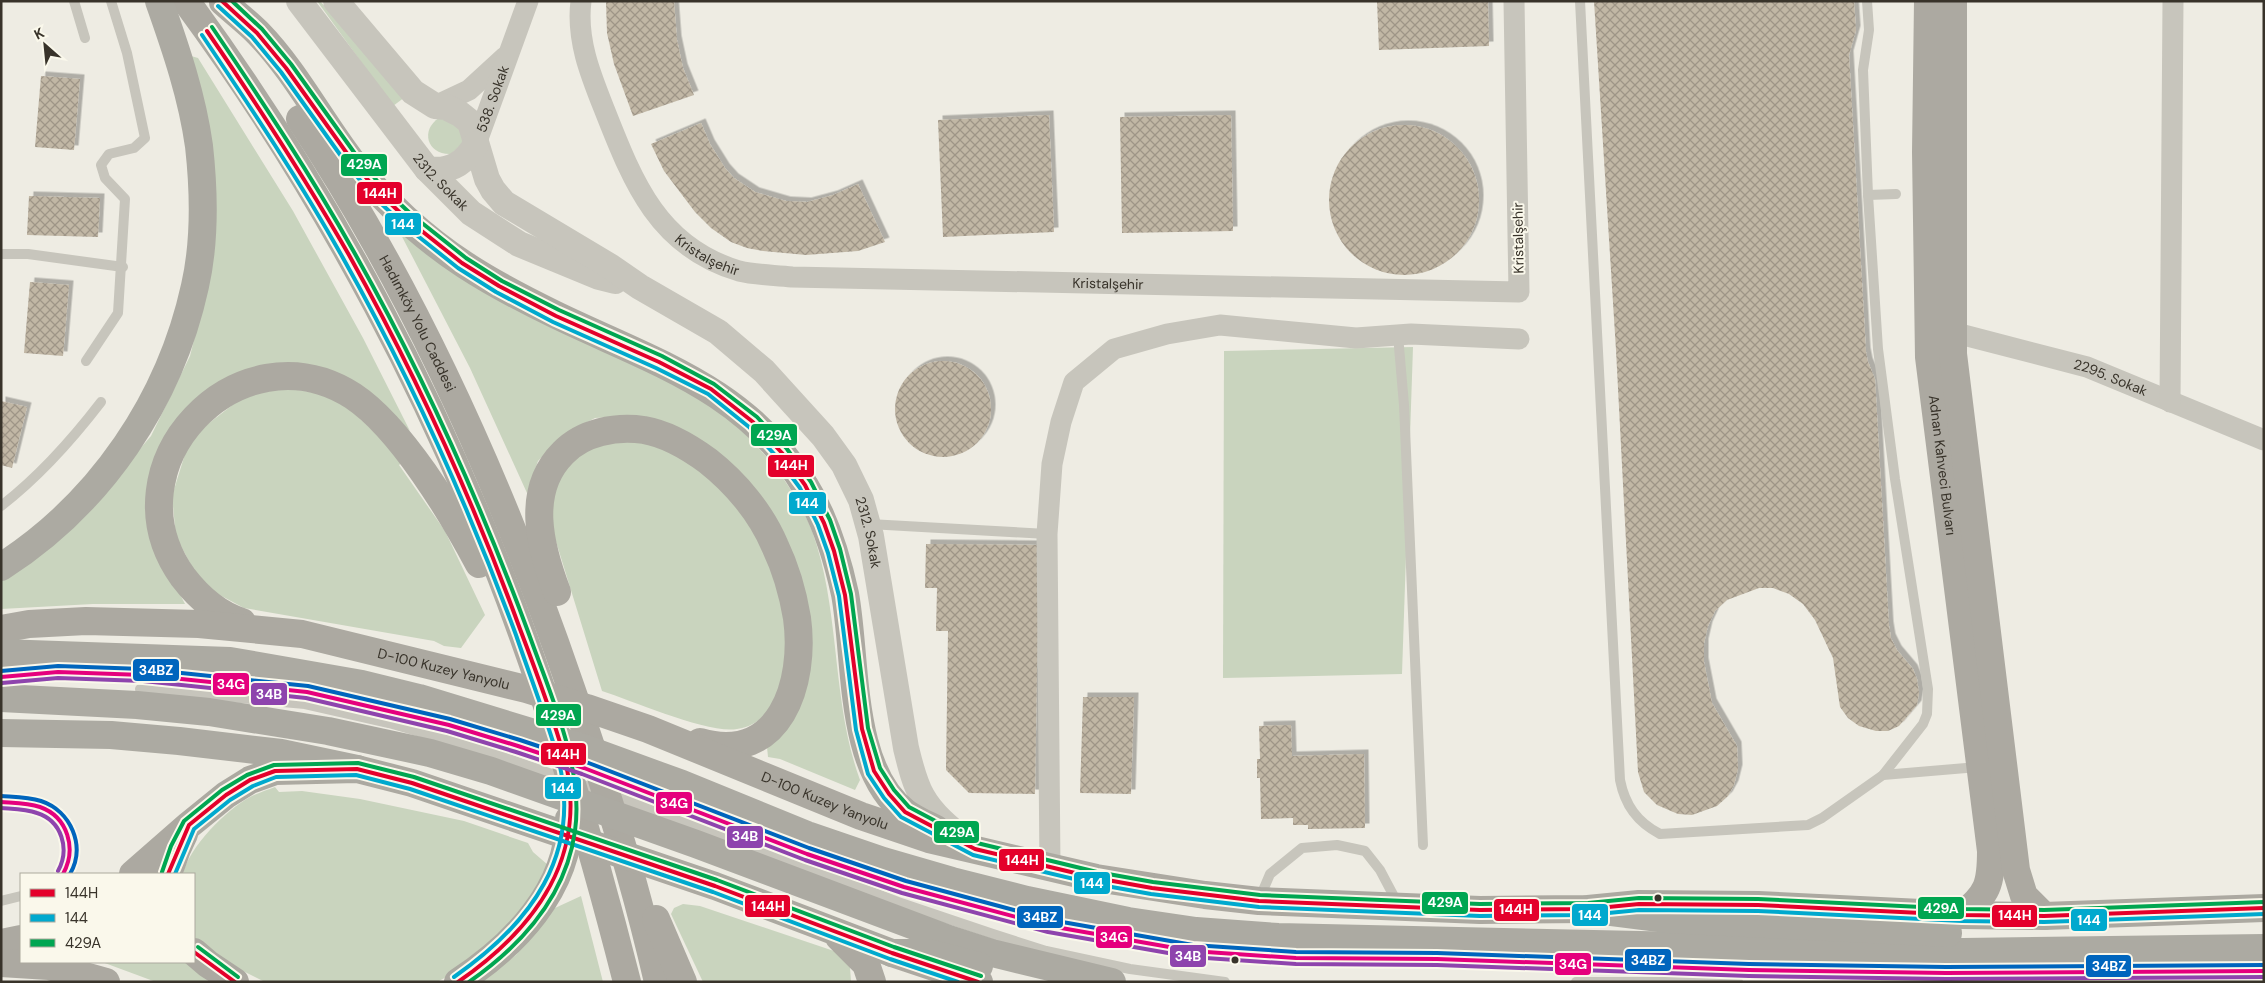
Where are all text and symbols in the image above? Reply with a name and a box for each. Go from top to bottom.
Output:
north arrow [20,20,70,70]
text: K [31,23,47,44]
street label: 538. Sokak [472,63,513,135]
street label: 2312. Sokak [409,149,473,215]
line badge: 429A [340,153,388,177]
text: 429A [346,155,382,173]
line badge: 144H [356,181,403,205]
text: 144H [363,184,397,202]
street label: Kristalşehir [1508,202,1528,274]
line badge: 144 [384,212,422,236]
text: 144 [391,215,415,233]
street label: Kristalşehir [671,230,742,280]
street label: Hadımköy Yolu Caddesi [375,252,460,395]
street label: Kristalşehir [1072,274,1144,293]
street label: 2295. Sokak [2072,355,2150,400]
street label: Adnan Kahveci Bulvarı [1925,394,1960,536]
line badge: 429A [750,423,798,447]
text: 429A [756,426,792,444]
line badge: 144H [767,454,815,478]
text: 144H [774,456,808,474]
line badge: 144 [788,491,827,515]
text: 144 [795,494,819,512]
street label: 2312. Sokak [851,495,885,570]
street label: D-100 Kuzey Yanyolu [376,644,512,694]
line badge: 34BZ [132,658,180,682]
text: 34BZ [139,661,173,679]
line badge: 34G [212,672,250,696]
text: 34G [217,675,245,693]
line badge: 34B [250,682,288,706]
text: 34B [256,685,282,703]
line badge: 429A [535,703,582,727]
text: 429A [540,706,576,724]
line badge: 144H [540,742,587,766]
text: 144H [546,745,580,763]
street label: D-100 Kuzey Yanyolu [759,767,891,834]
line badge: 144 [544,776,582,800]
text: 144 [551,779,575,797]
line badge: 34G [655,791,693,815]
text: 34G [660,794,688,812]
line badge: 429A [933,820,980,844]
text: 429A [939,823,975,841]
line badge: 34B [726,825,764,849]
text: 34B [732,827,758,845]
line badge: 144H [998,848,1045,872]
text: 144H [1005,851,1039,869]
line badge: 144 [1073,871,1111,895]
legend [20,873,195,963]
text: 144 [1080,874,1104,892]
text: 144H [65,883,98,903]
line badge: 429A [1421,891,1469,915]
text: 429A [1427,893,1463,911]
unlabelled marker [1653,893,1663,903]
line badge: 144H [744,894,791,918]
line badge: 429A [1917,896,1965,920]
text: 144H [751,897,785,915]
line badge: 144H [1493,898,1540,922]
text: 429A [1923,899,1959,917]
text: 144H [1499,900,1533,918]
line badge: 144 [1571,903,1609,927]
line badge: 144H [1991,904,2038,928]
line badge: 34BZ [1016,905,1064,929]
text: 144 [1578,906,1602,924]
text: 144H [1998,906,2032,924]
text: 144 [65,908,88,928]
text: 34BZ [1023,908,1057,926]
line badge: 144 [2070,908,2108,932]
text: 144 [2077,911,2101,929]
line badge: 34G [1095,925,1133,949]
text: 34G [1100,928,1128,946]
text: 429A [65,933,101,953]
line badge: 34B [1169,944,1207,968]
text: 34B [1175,947,1201,965]
line badge: 34BZ [1624,948,1672,972]
text: 34BZ [1631,951,1665,969]
line badge: 34G [1554,952,1592,976]
line badge: 34BZ [2085,954,2132,978]
unlabelled marker [1230,955,1240,965]
text: 34G [1559,955,1587,973]
text: 34BZ [2092,957,2126,975]

